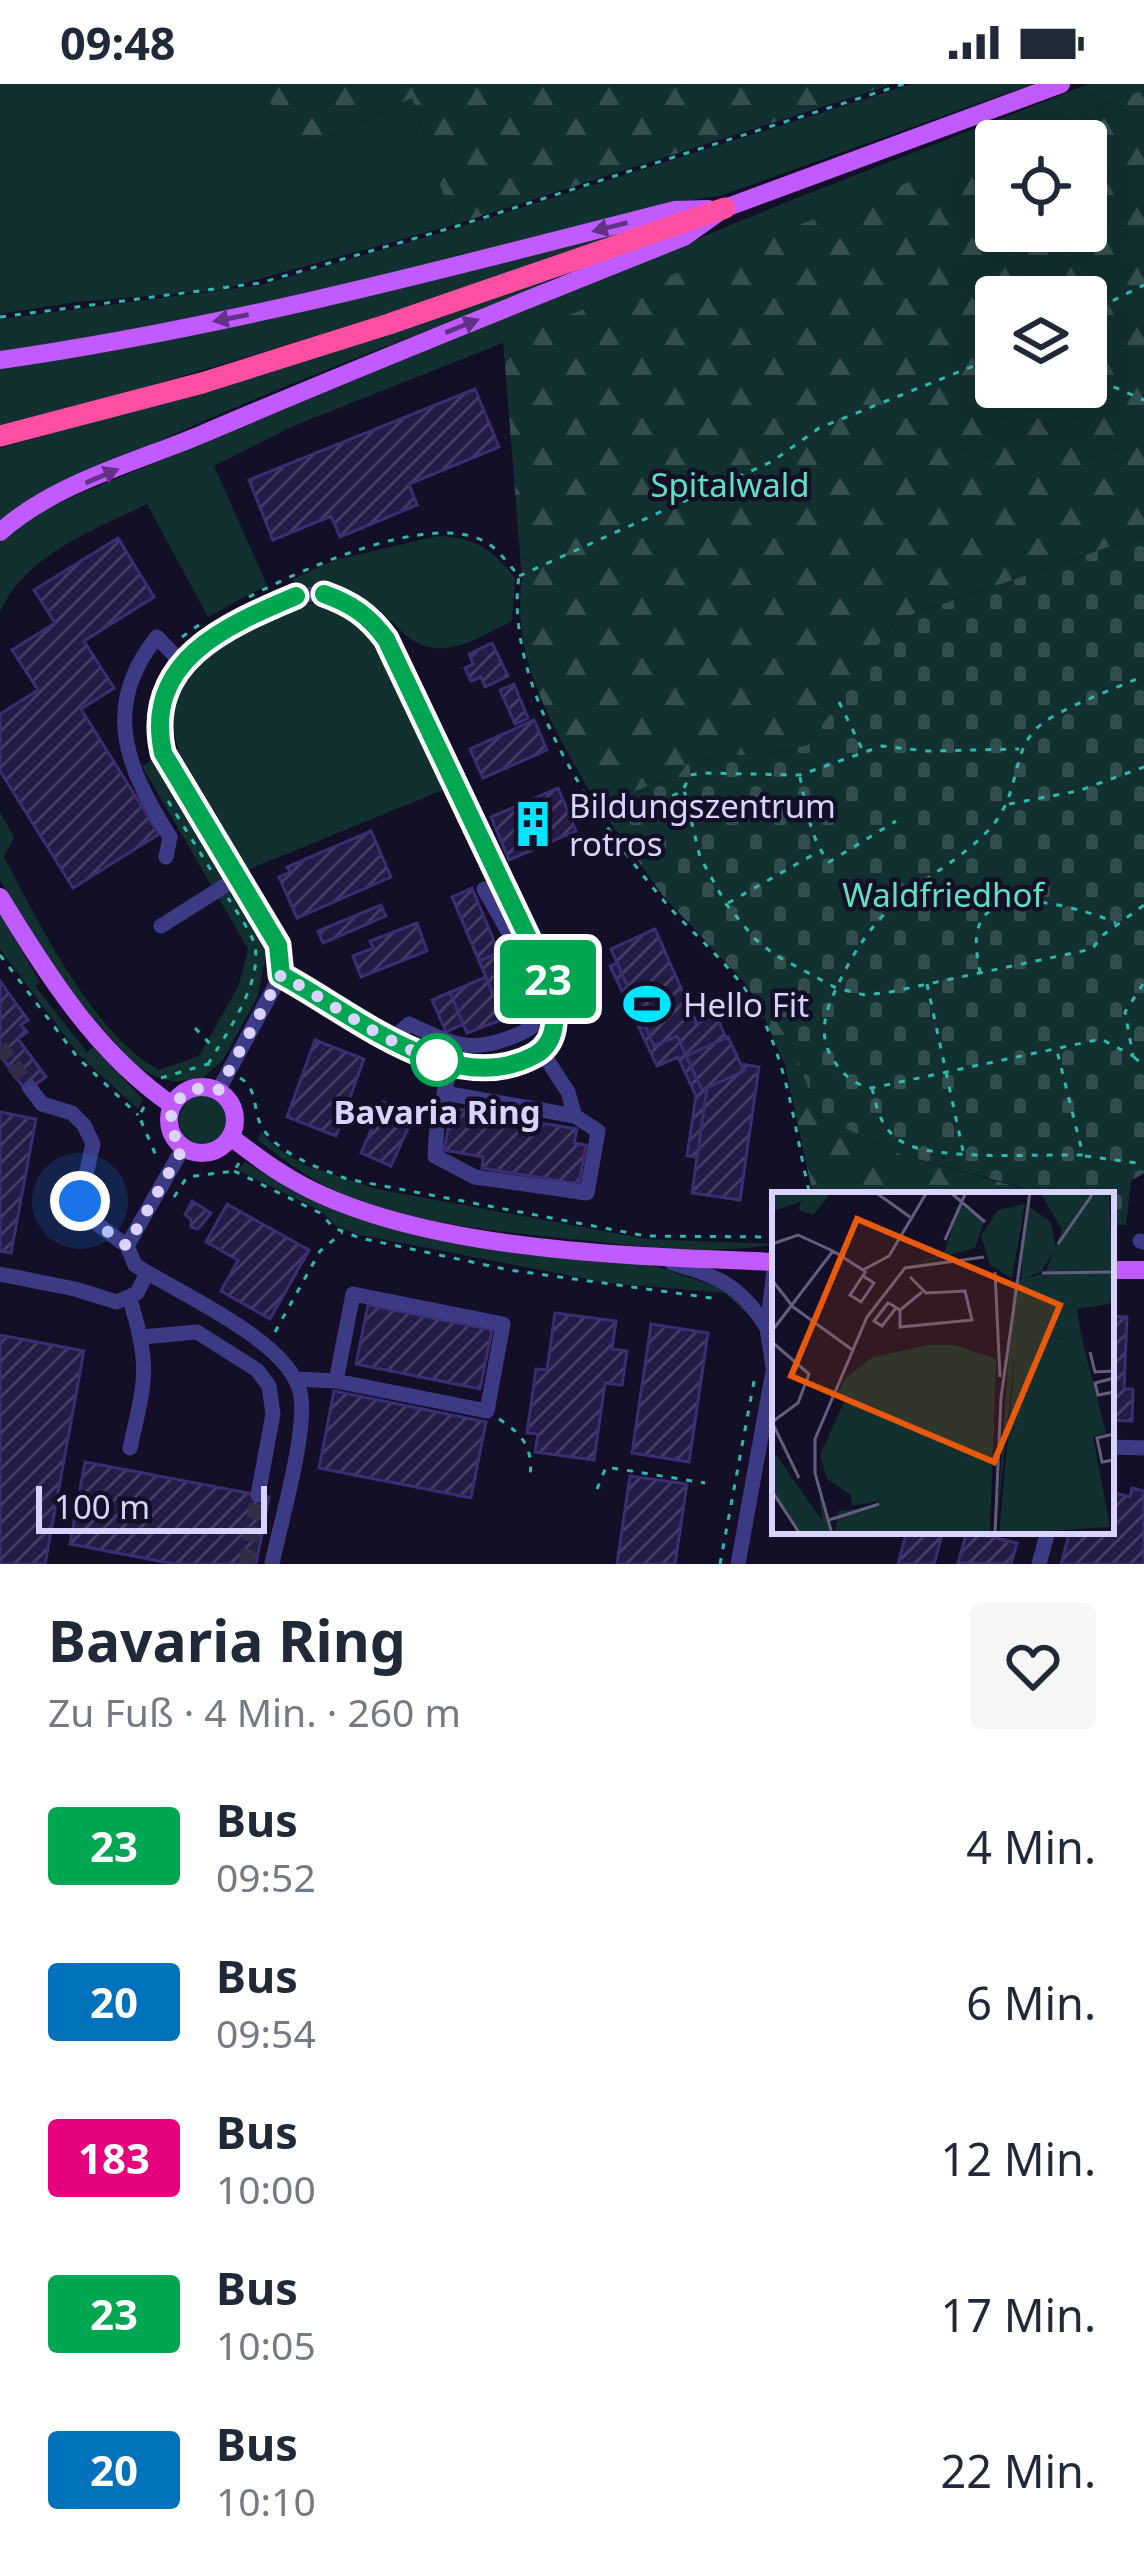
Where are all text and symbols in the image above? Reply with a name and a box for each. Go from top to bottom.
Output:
text: 09:48 [60,12,176,73]
map controls [975,120,1107,408]
button: locate [975,120,1107,252]
one-way arrow [591,218,628,237]
button: layers [975,276,1107,408]
one-way arrow [212,309,249,328]
one-way arrow [444,316,480,335]
park label: Spitalwald [650,462,810,507]
one-way arrow [84,466,120,485]
place label: Bildungszentrum rotros [569,783,836,866]
building icon: Bildungszentrum rotros [508,799,558,849]
park label: Waldfriedhof [842,872,1045,917]
line badge: 23 [494,940,602,1018]
text: 23 [524,950,572,1007]
sports icon: Hello Fit [622,979,672,1029]
place label: Hello Fit [683,982,809,1027]
marker: Bavaria Ring [412,1035,462,1085]
place label: Bavaria Ring [333,1089,541,1134]
your location [50,1171,110,1231]
inset map [772,1192,1114,1534]
scale bar [36,1480,267,1533]
text: 100 m [54,1484,150,1529]
text: Bavaria Ring [48,1601,406,1679]
button: heart [970,1603,1096,1729]
text: Zu Fuß · 4 Min. · 260 m [48,1685,461,1738]
text: Bus [216,1789,298,1850]
text: 4 Min. [966,1816,1096,1877]
text: 23 [90,1817,138,1874]
text: 09:52 [216,1850,316,1903]
text: Bus [216,1945,298,2006]
text: 6 Min. [966,1972,1096,2033]
text: 20 [90,1973,138,2030]
text: 09:54 [216,2006,316,2059]
text: Bus [216,2101,298,2162]
text: 12 Min. [941,2128,1096,2189]
text: 183 [78,2129,150,2186]
text: 10:00 [216,2162,316,2215]
text: Bus [216,2257,298,2318]
text: 17 Min. [941,2284,1096,2345]
text: 23 [90,2285,138,2342]
text: 10:05 [216,2318,316,2371]
text: Bus [216,2413,298,2474]
text: 22 Min. [941,2440,1096,2501]
text: 20 [90,2441,138,2498]
text: 10:10 [216,2474,316,2527]

